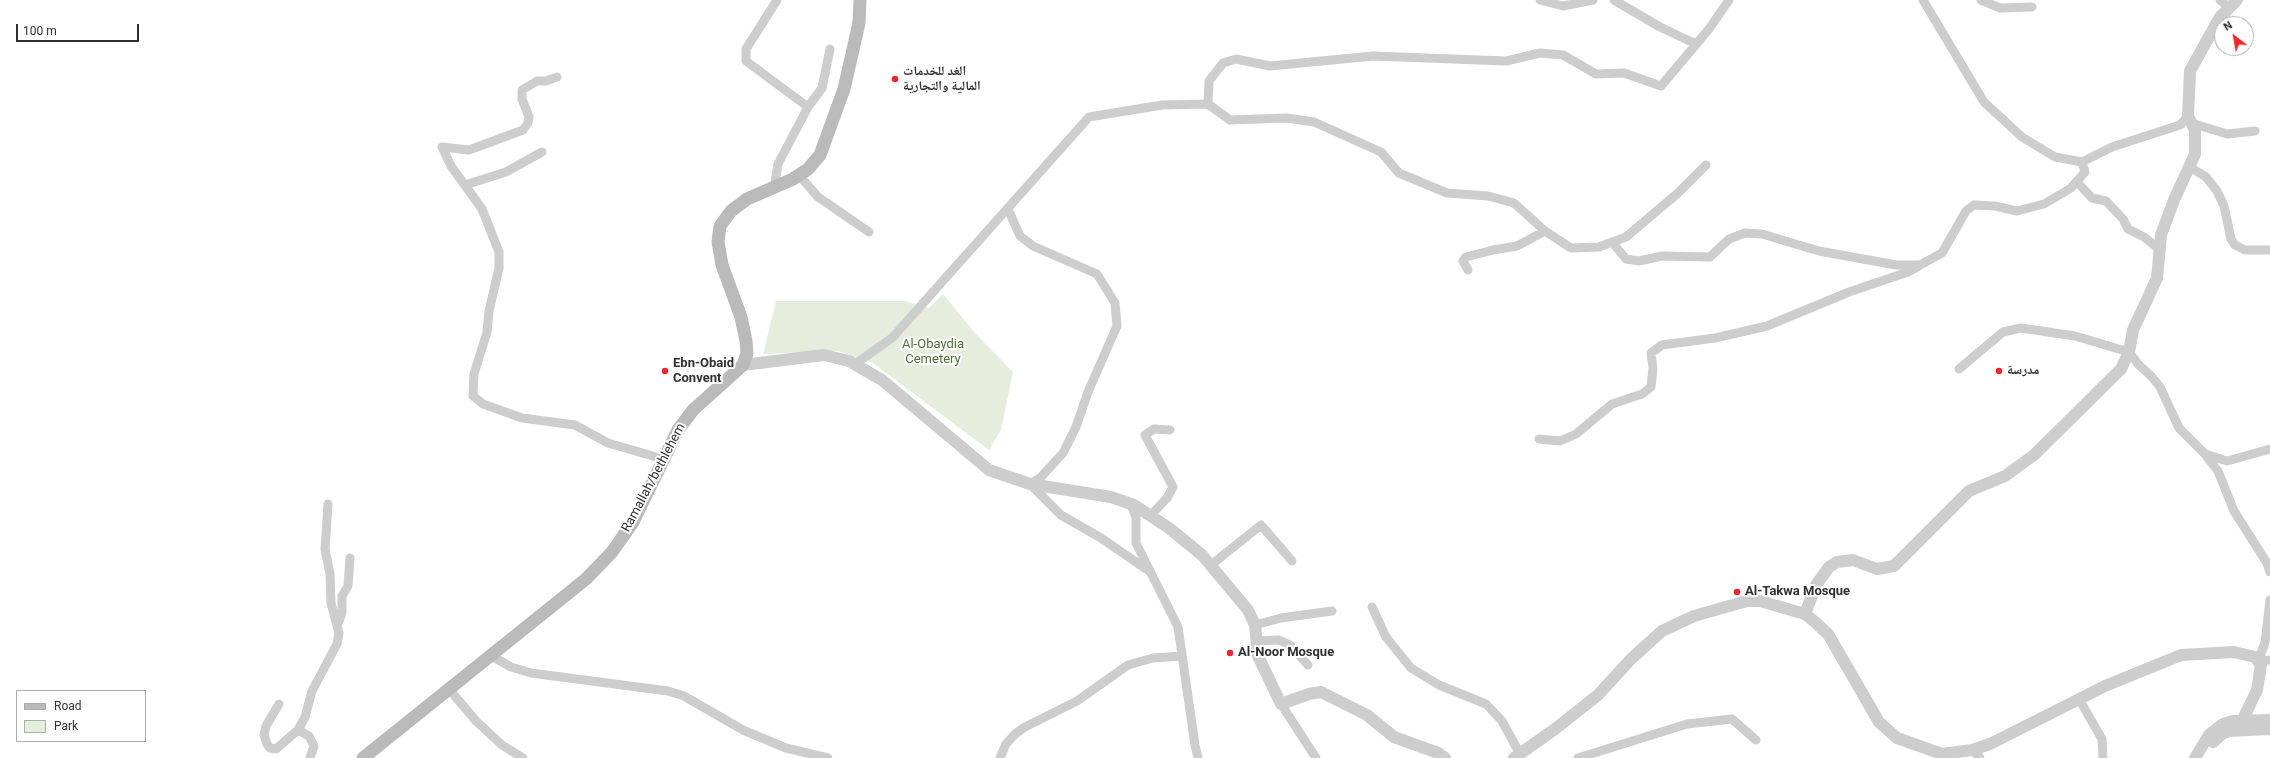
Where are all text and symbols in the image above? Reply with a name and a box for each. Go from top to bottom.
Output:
scale bar [18,16,141,42]
north arrow [2214,16,2254,56]
text: N [2221,19,2235,34]
text: 100 m [23,24,57,38]
place label: الغد للخدمات المالية والتجارية [903,64,981,95]
marker: الغد للخدمات المالية والتجارية [890,74,900,84]
park label: Al-Obaydia Cemetery [902,337,964,368]
place label: Ebn-Obaid Convent [673,356,734,387]
place label: مدرسة [2007,363,2040,379]
marker: Ebn-Obaid Convent [660,366,670,376]
marker: مدرسة [1994,366,2004,376]
street label: Ramallah/bethlehem [619,421,689,535]
place label: Al-Takwa Mosque [1745,584,1850,600]
marker: Al-Takwa Mosque [1732,587,1742,597]
place label: Al-Noor Mosque [1238,645,1334,661]
marker: Al-Noor Mosque [1225,648,1235,658]
legend [16,690,146,742]
text: Road [54,699,82,713]
text: Park [54,719,78,733]

